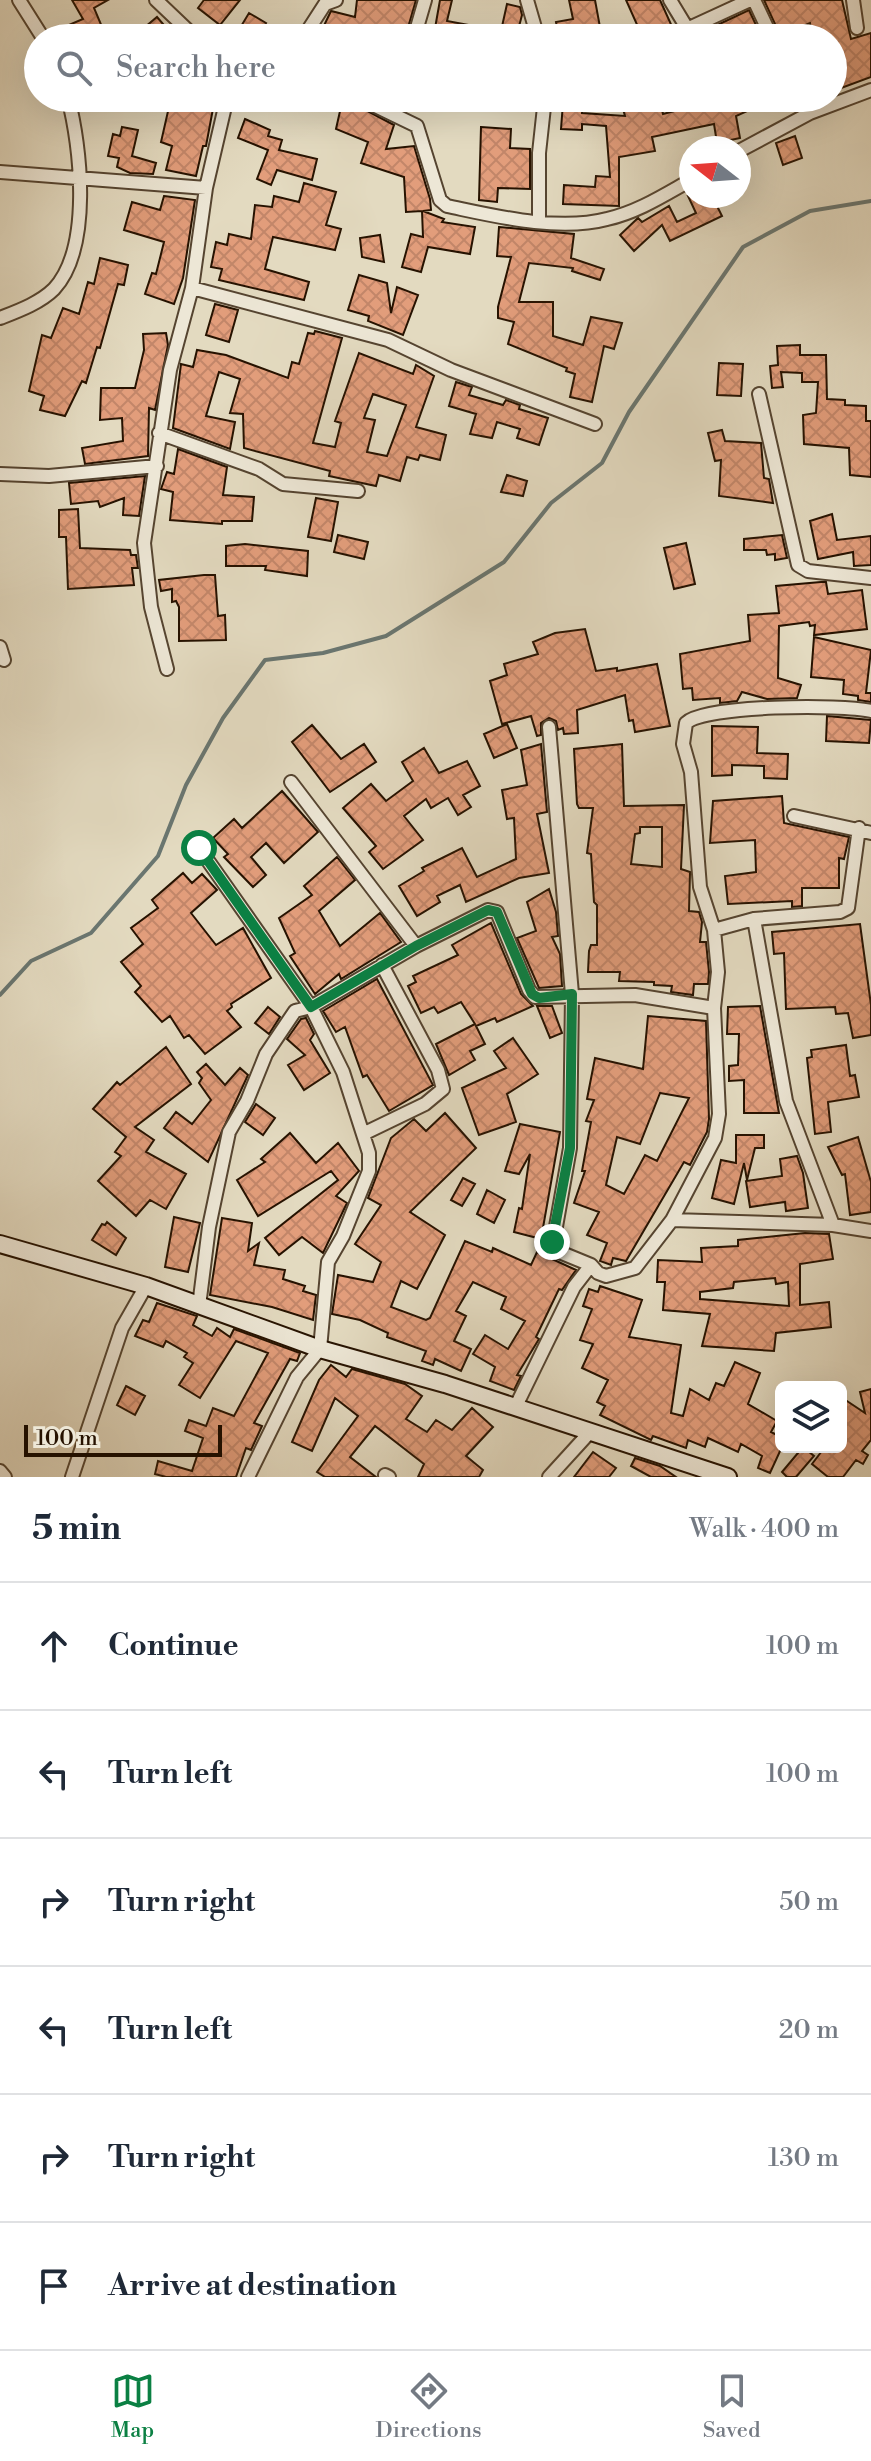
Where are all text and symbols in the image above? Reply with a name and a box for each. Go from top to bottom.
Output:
search box [24,24,847,112]
icon: search [52,46,96,90]
text: Search here [116,49,276,87]
north arrow [679,136,751,208]
route start [181,830,217,866]
route end [534,1224,570,1260]
map controls [775,1381,847,1453]
button: layers [775,1381,847,1453]
scale bar [24,1421,222,1457]
text: 100 m [36,1425,98,1452]
text: 5 min [32,1508,121,1550]
text: Walk · 400 m [690,1513,839,1545]
icon: ahead [32,1624,76,1668]
text: Continue [108,1627,239,1665]
text: 100 m [766,1630,839,1662]
icon: left [32,1752,76,1796]
text: Turn left [108,1755,232,1793]
text: 100 m [766,1758,839,1790]
icon: right [32,1880,76,1924]
text: Turn right [108,1883,255,1921]
text: 50 m [779,1886,839,1918]
icon: left [32,2008,76,2052]
text: Turn left [108,2011,232,2049]
text: 20 m [779,2014,839,2046]
icon: right [32,2136,76,2180]
text: Turn right [108,2139,255,2177]
text: 130 m [768,2142,839,2174]
icon: arrive [32,2264,76,2308]
text: Arrive at destination [108,2267,397,2305]
tab: Map [111,2369,155,2444]
tab: Directions [376,2369,482,2444]
tab: Saved [703,2369,760,2444]

